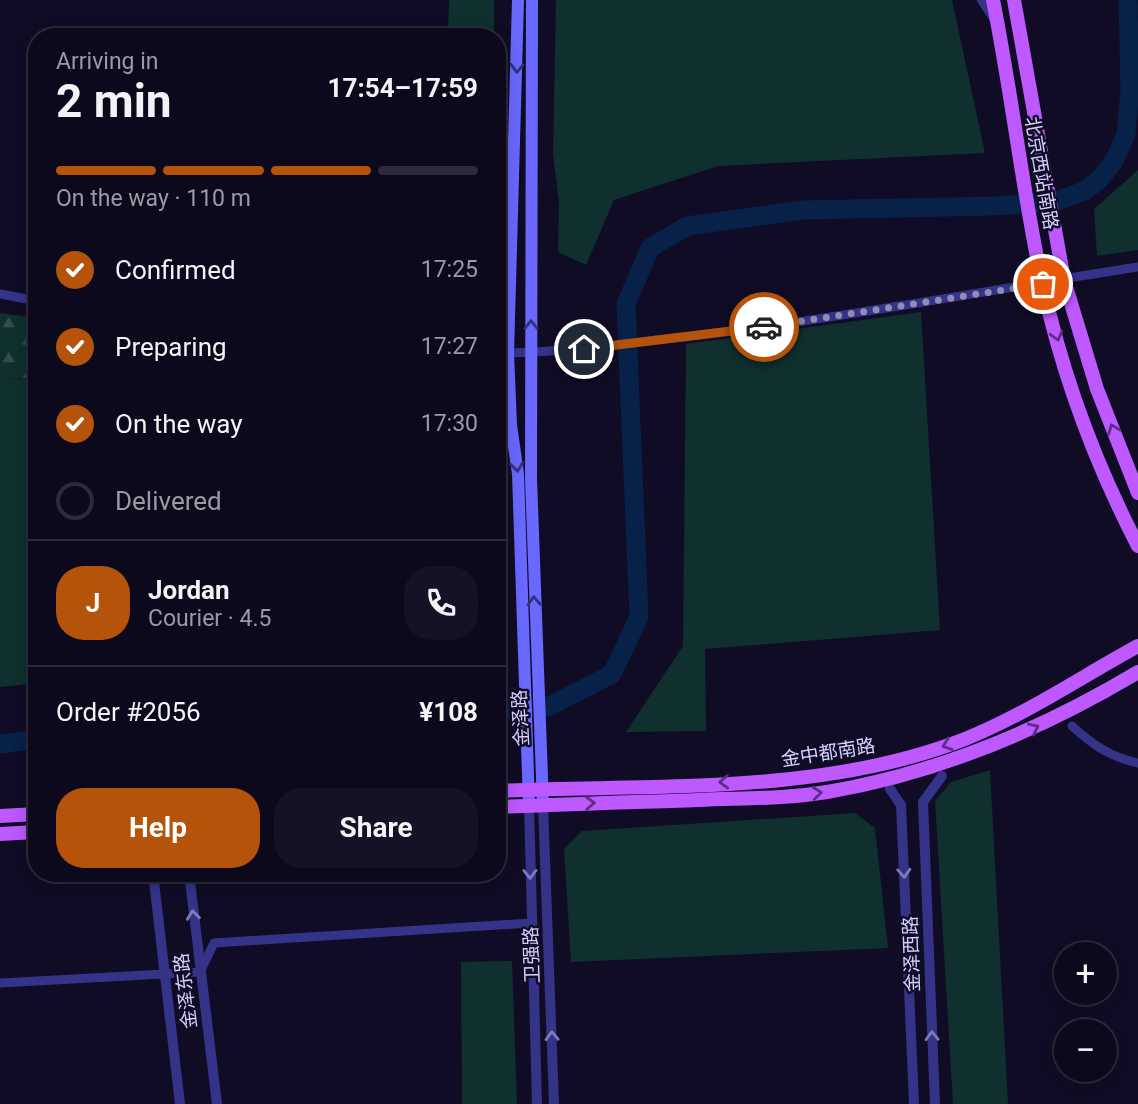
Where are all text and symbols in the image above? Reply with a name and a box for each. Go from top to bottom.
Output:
text: Arriving in [56,48,159,75]
one-way arrow [509,63,524,74]
text: 17:54–17:59 [328,73,478,103]
text: 2 min [56,74,172,128]
street label: 北京西站南路 [1020,115,1063,231]
text: On the way · 110 m [56,185,251,212]
icon: check [56,251,94,289]
pin [1013,254,1073,314]
text: Confirmed [115,255,236,285]
text: 17:25 [421,256,478,283]
icon: bag [1024,265,1062,303]
courier [729,292,799,362]
icon: car [745,308,783,346]
one-way arrow [523,319,539,330]
pin [554,319,614,379]
icon: check [56,328,94,366]
icon: home [565,330,603,368]
one-way arrow [1049,330,1063,342]
text: Preparing [115,332,227,362]
text: 17:27 [421,333,478,360]
icon: check [56,405,94,443]
text: On the way [115,409,243,439]
text: 17:30 [421,410,478,437]
one-way arrow [1107,424,1121,436]
one-way arrow [509,461,524,472]
text: Delivered [115,486,222,516]
button: phone [404,566,478,640]
text: Jordan [148,575,230,605]
text: J [86,588,100,618]
one-way arrow [527,595,542,606]
text: Courier · 4.5 [148,605,271,632]
street label: 金泽路 [508,689,533,747]
text: Order #2056 [56,697,201,727]
text: ¥108 [419,697,478,727]
one-way arrow [1027,722,1039,736]
street label: 金中都南路 [779,734,877,771]
one-way arrow [942,737,954,751]
one-way arrow [718,775,729,790]
one-way arrow [811,785,823,800]
button: Help [56,788,260,868]
button: Share [274,788,478,868]
one-way arrow [584,796,595,811]
one-way arrow [896,868,911,879]
one-way arrow [522,869,538,879]
one-way arrow [186,909,201,920]
street label: 金泽西路 [899,916,924,992]
street label: 卫强路 [519,926,544,984]
map controls [1054,942,1117,1082]
button: + [1054,942,1117,1005]
street label: 金泽东路 [169,952,202,1030]
button: − [1054,1019,1117,1082]
one-way arrow [544,1030,559,1041]
one-way arrow [925,1030,940,1041]

